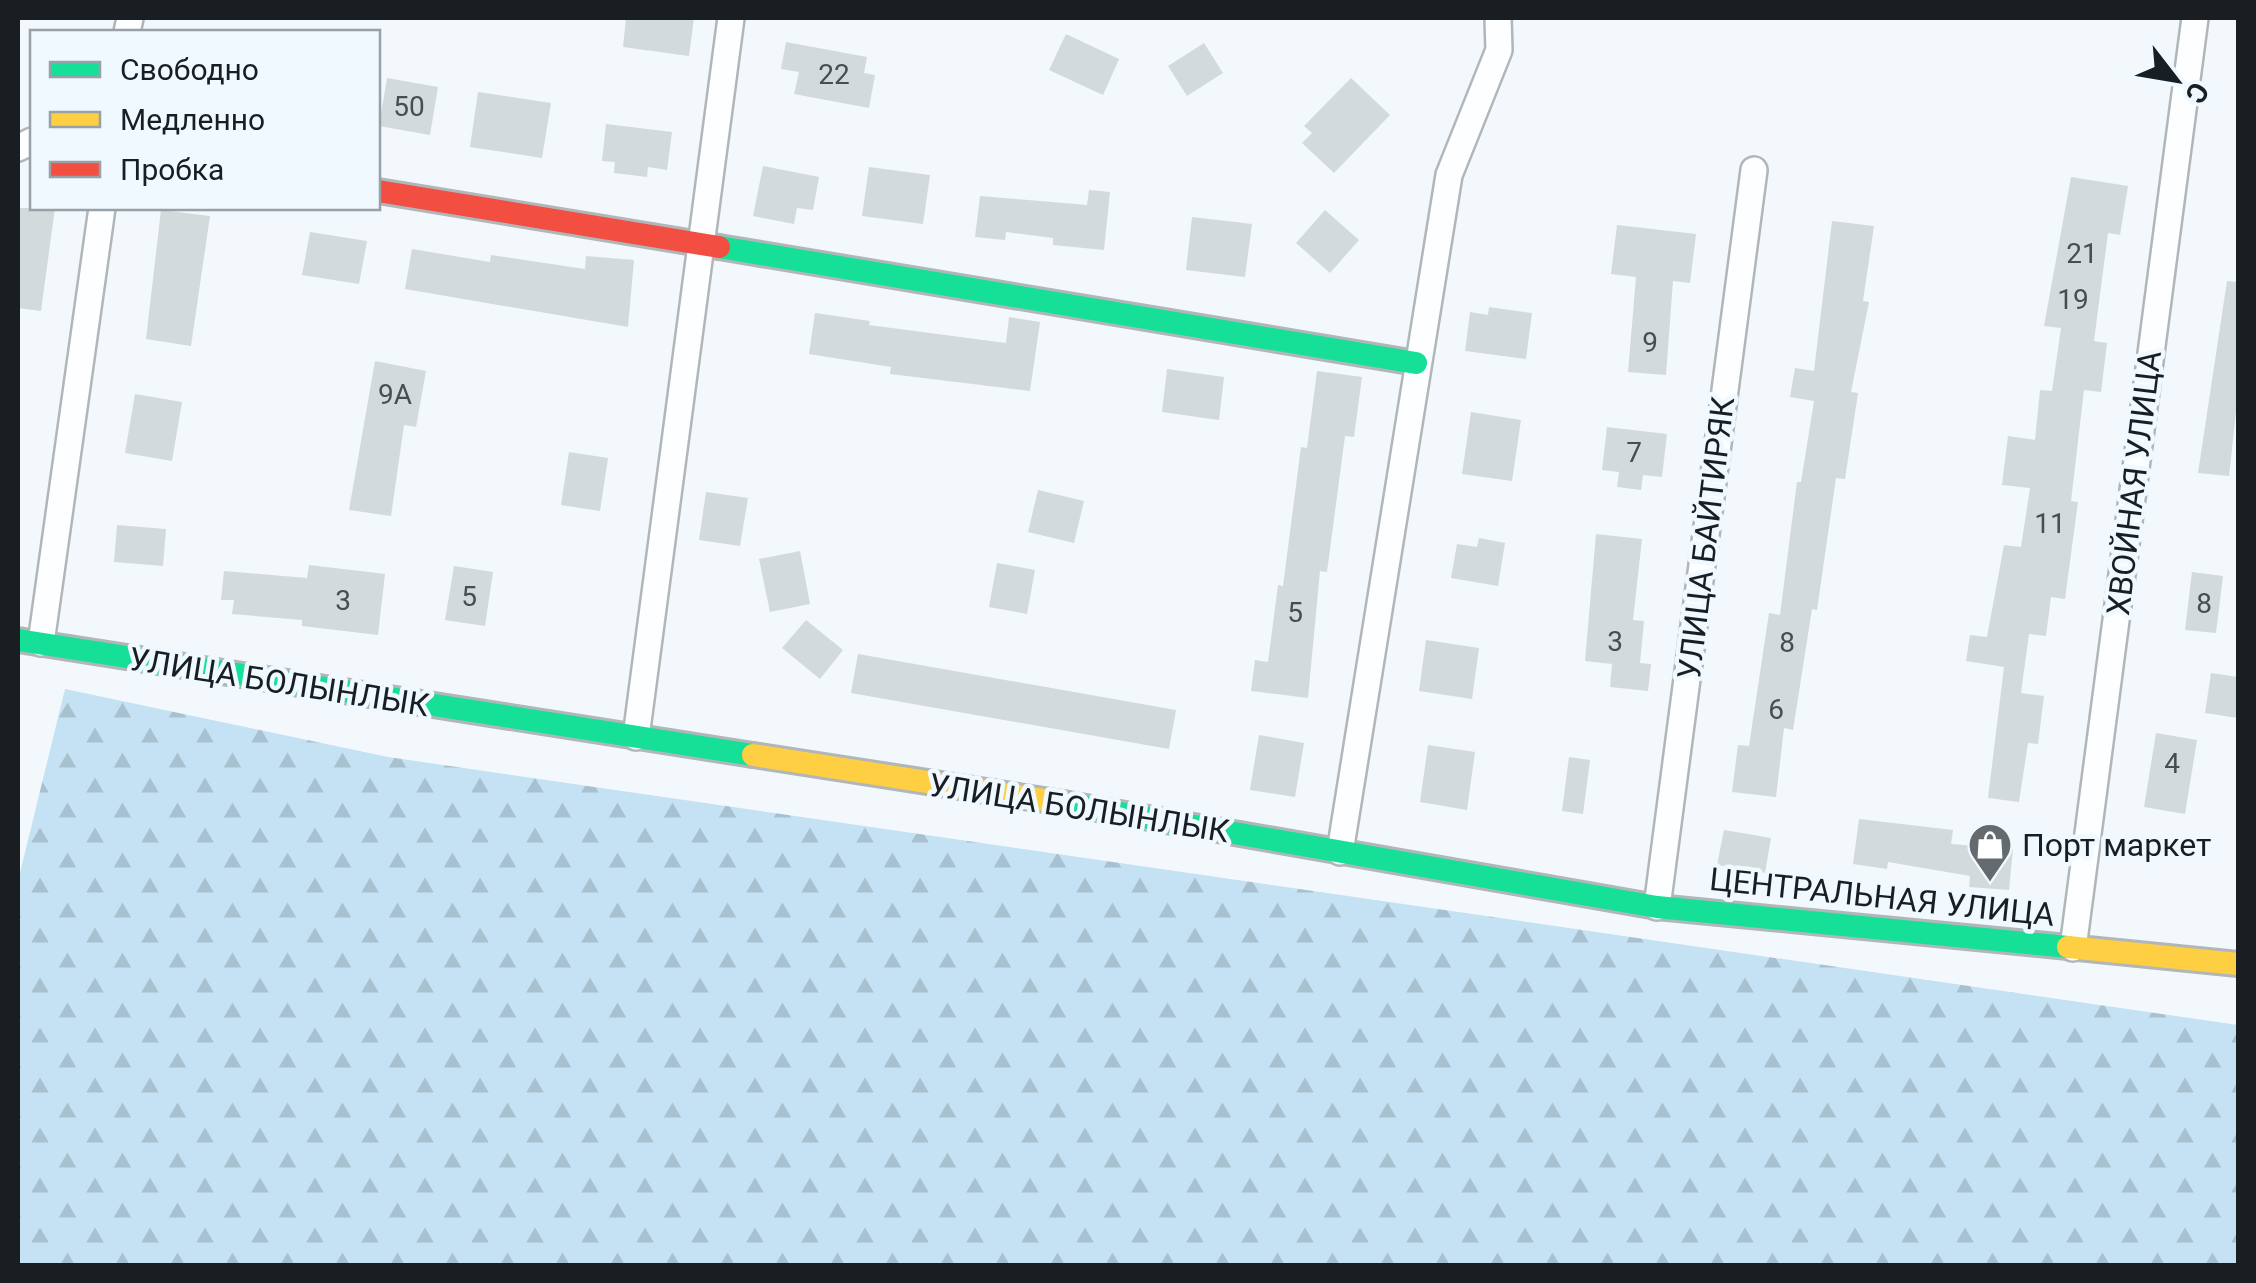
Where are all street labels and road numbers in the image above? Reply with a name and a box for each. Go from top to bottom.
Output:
street label: ХВОЙНАЯ УЛИЦА [2099,348,2169,618]
street label: УЛИЦА БАЙТИРЯК [1670,394,1742,681]
street label: УЛИЦА БОЛЫНЛЫК [126,640,432,725]
street label: УЛИЦА БОЛЫНЛЫК [926,766,1232,851]
street label: ЦЕНТРАЛЬНАЯ УЛИЦА [1708,860,2056,934]

